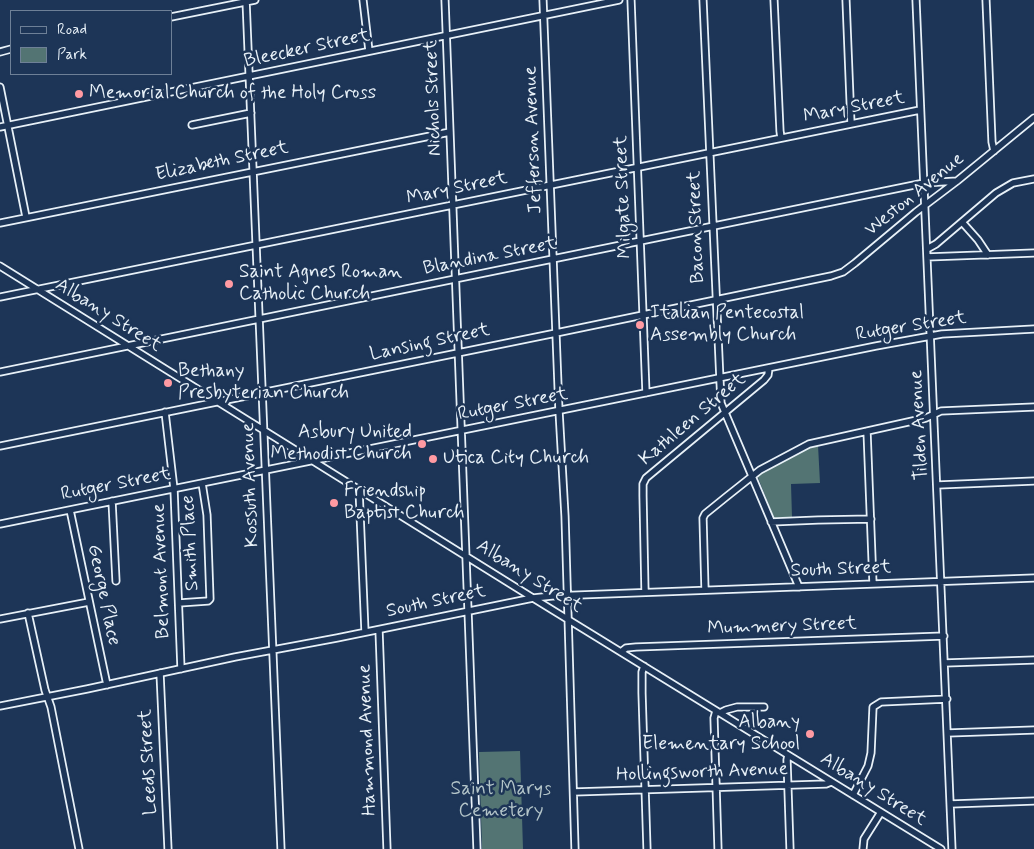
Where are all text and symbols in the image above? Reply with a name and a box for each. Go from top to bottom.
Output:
legend [10,10,172,75]
text: Road [57,20,87,40]
street label: Bleecker Street [242,25,372,73]
street label: Nichols Street [421,39,447,157]
text: Park [57,45,87,65]
street label: Jefferson Avenue [520,66,548,214]
place label: Memorial Church of the Holy Cross [89,83,376,105]
street label: Mary Street [801,87,907,129]
marker: Memorial Church of the Holy Cross [73,88,85,100]
street label: Milgate Street [610,135,638,259]
street label: Elizabeth Street [153,137,291,187]
street label: Weston Avenue [861,148,969,242]
street label: Mary Street [404,167,510,211]
street label: Bacon Street [684,170,710,284]
street label: Blandina Street [421,233,559,281]
place label: Saint Agnes Roman Catholic Church [239,262,402,306]
street label: Albany Street [51,274,165,358]
marker: Saint Agnes Roman Catholic Church [223,278,235,290]
place label: Italian Pentecostal Assembly Church [650,303,804,347]
street label: Rutger Street [854,307,968,347]
street label: Lansing Street [368,319,492,367]
marker: Italian Pentecostal Assembly Church [634,319,646,331]
place label: Bethany Presbyterian Church [178,361,349,405]
street label: Kathleen Street [635,369,751,471]
street label: Tilden Avenue [906,369,934,481]
marker: Bethany Presbyterian Church [162,377,174,389]
street label: Rutger Street [456,383,570,427]
street label: Kossuth Avenue [237,422,265,548]
place label: Asbury United Methodist Church [270,422,412,466]
marker: Asbury United Methodist Church [416,438,428,450]
place label: Utica City Church [443,448,589,470]
marker: Utica City Church [427,453,439,465]
street label: Rutger Street [59,463,173,507]
place label: Friendship Baptist Church [344,481,465,525]
street label: Smith Place [177,495,205,591]
marker: Friendship Baptist Church [328,497,340,509]
street label: Belmont Avenue [148,503,176,639]
street label: Albany Street [472,535,586,619]
street label: George Place [81,542,125,648]
street label: South Street [790,557,892,583]
street label: South Street [384,580,488,624]
street label: Mummery Street [707,613,857,641]
street label: Hammond Avenue [354,664,382,816]
street label: Leeds Street [135,708,163,816]
place label: Albany Elementary School [642,712,800,756]
marker: Albany Elementary School [804,728,816,740]
street label: Albany Street [816,748,930,832]
street label: Hollingsworth Avenue [616,759,788,787]
park label: Saint Marys Cemetery [451,779,551,823]

